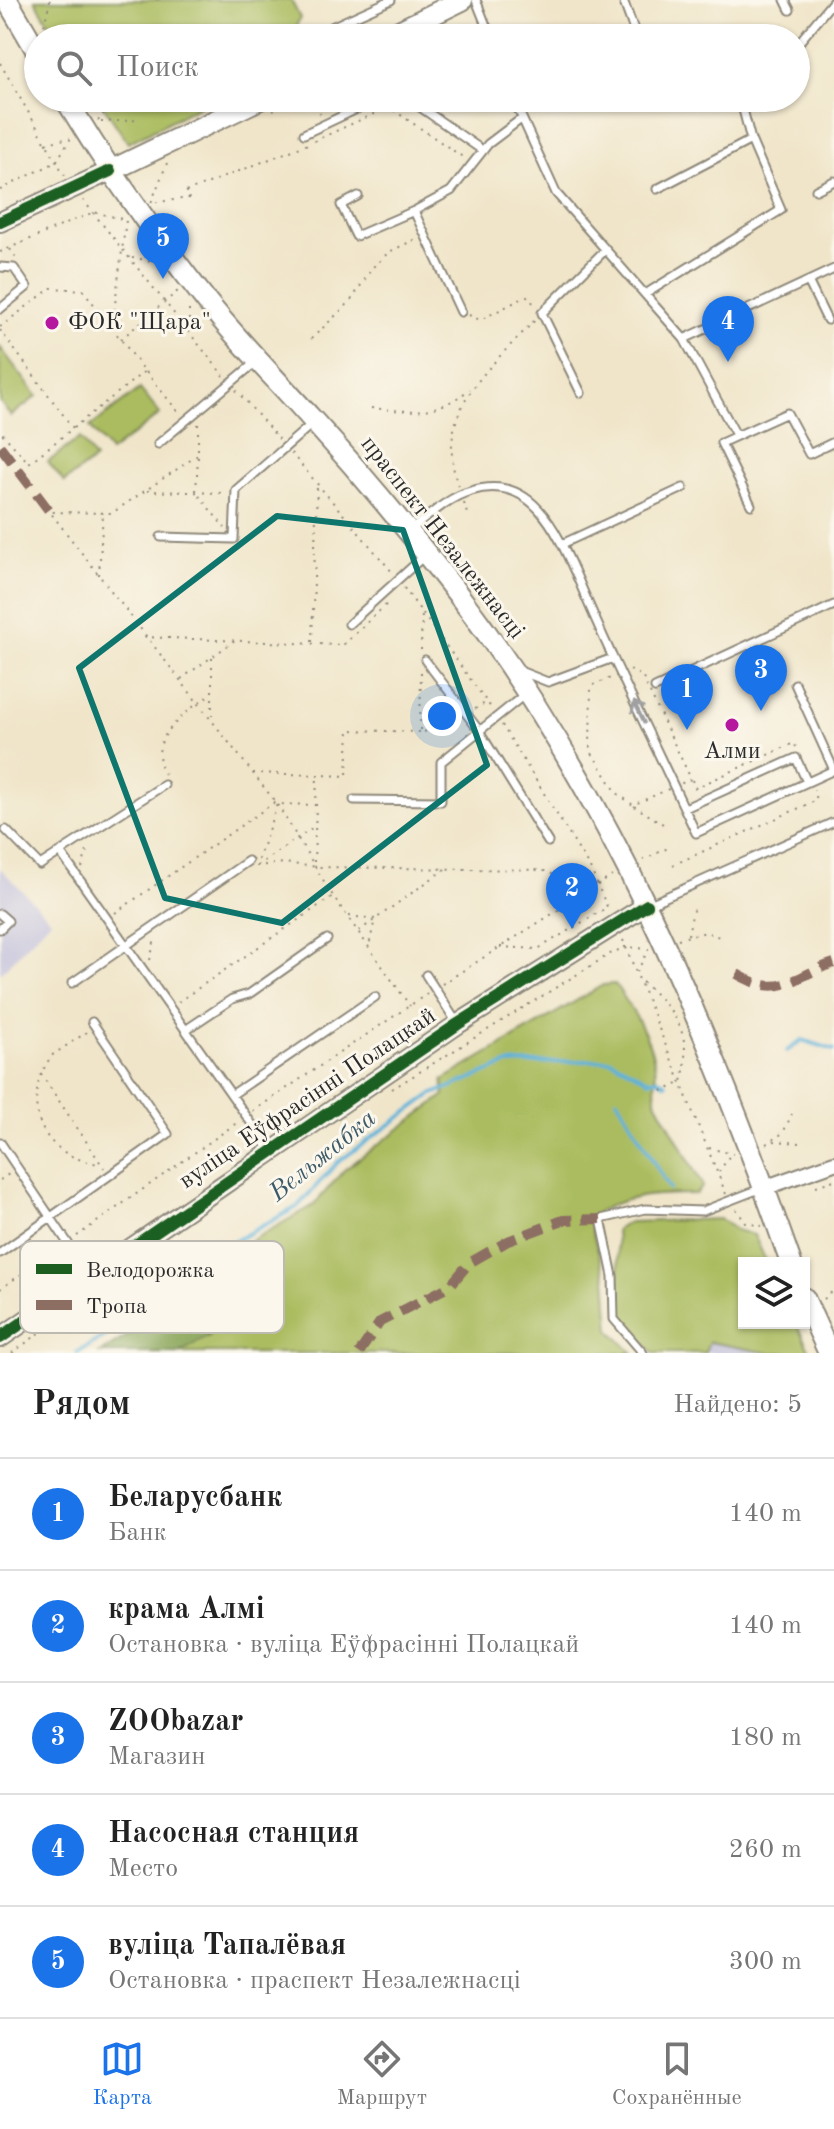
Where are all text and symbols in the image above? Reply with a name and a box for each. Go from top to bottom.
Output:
search box [24,24,810,112]
icon: search [52,46,96,90]
text: Поиск [116,53,199,83]
pin: 5 [137,213,189,279]
pin: 4 [702,296,754,362]
place label: ФОК "Щара" [68,311,211,335]
marker: ФОК "Щара" [43,314,61,332]
street label: праспект Незалежнасці [356,432,528,644]
pin: 3 [735,645,787,711]
pin: 1 [661,664,713,730]
your location [422,696,462,736]
one-way arrow [631,701,646,724]
marker: Алми [723,716,741,734]
place label: Алми [703,740,761,764]
pin: 2 [546,863,598,929]
street label: вуліца Еўфрасінні Полацкай [175,1004,441,1194]
water label: Вельжабка [264,1105,381,1207]
legend [20,1241,284,1333]
map controls [738,1257,810,1329]
button: layers [738,1257,810,1329]
text: Велодорожка [86,1260,215,1282]
text: Тропа [86,1296,147,1318]
text: Рядом [32,1388,131,1422]
text: Найдено: 5 [673,1392,802,1418]
text: Беларусбанк [108,1483,282,1513]
text: 1 [50,1501,66,1527]
text: 140 m [729,1501,802,1527]
text: Банк [108,1520,167,1546]
text: крама Алмі [108,1595,265,1625]
text: 2 [50,1613,66,1639]
text: 140 m [729,1613,802,1639]
text: Остановка · вуліца Еўфрасінні Полацкай [108,1632,579,1658]
text: ZOObazar [108,1707,243,1737]
text: 3 [50,1725,66,1751]
text: 180 m [729,1725,802,1751]
text: Магазин [108,1744,206,1770]
text: Насосная станция [108,1819,359,1849]
text: 4 [50,1837,66,1863]
text: 260 m [729,1837,802,1863]
text: Место [108,1856,178,1882]
text: вуліца Тапалёвая [108,1931,346,1961]
text: 5 [50,1949,66,1975]
text: 300 m [729,1949,802,1975]
text: Остановка · праспект Незалежнасці [108,1968,521,1994]
tab: Карта [92,2037,152,2112]
tab: Маршрут [337,2037,427,2112]
tab: Сохранённые [612,2037,742,2112]

